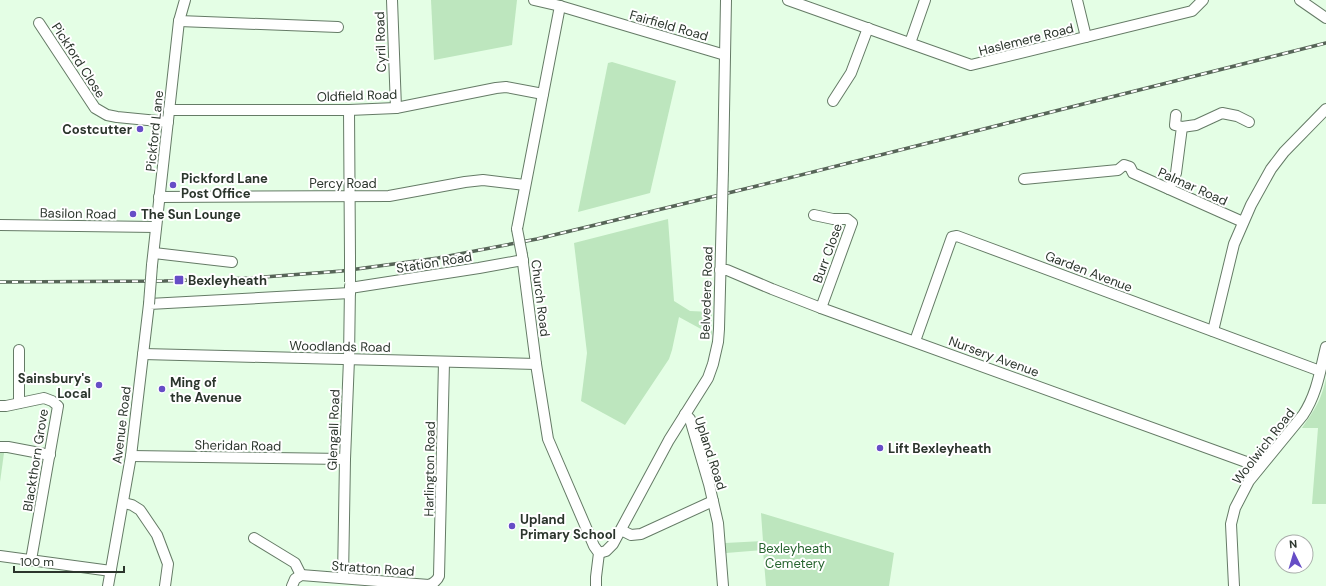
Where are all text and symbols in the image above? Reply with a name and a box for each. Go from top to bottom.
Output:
street label: Fairfield Road [628,6,710,45]
street label: Cyril Road [371,11,390,73]
street label: Pickford Close [48,19,109,101]
street label: Haslemere Road [977,19,1075,60]
street label: Oldfield Road [316,86,398,105]
street label: Pickford Lane [142,90,167,172]
place label: Costcutter [62,121,133,138]
marker: Costcutter [135,124,145,134]
street label: Palmar Road [1155,164,1230,209]
place label: Pickford Lane Post Office [181,170,268,202]
street label: Percy Road [309,175,377,192]
marker: Pickford Lane Post Office [168,180,178,190]
street label: Basilon Road [40,204,116,223]
place label: The Sun Lounge [141,206,241,223]
marker: The Sun Lounge [128,209,138,219]
street label: Burr Close [809,221,846,285]
street label: Belvedere Road [696,246,717,340]
street label: Garden Avenue [1043,247,1135,296]
street label: Station Road [395,248,473,277]
street label: Church Road [527,259,554,338]
place label: Bexleyheath [188,272,267,289]
marker: Bexleyheath [173,274,185,286]
street label: Nursery Avenue [946,332,1041,381]
street label: Woodlands Road [289,337,391,356]
place label: Sainsbury's Local [18,370,91,402]
place label: Ming of the Avenue [170,374,242,406]
marker: Sainsbury's Local [94,380,104,390]
marker: Ming of the Avenue [157,384,167,394]
street label: Avenue Road [108,385,135,465]
street label: Glengall Road [324,389,343,471]
street label: Woolwich Road [1228,405,1298,488]
street label: Blackthorn Grove [19,408,52,513]
street label: Upland Road [691,414,730,492]
street label: Harlington Road [420,421,439,517]
street label: Sheridan Road [194,436,282,455]
place label: Lift Bexleyheath [888,440,991,457]
marker: Lift Bexleyheath [875,443,885,453]
place label: Upland Primary School [520,511,616,543]
marker: Upland Primary School [507,521,517,531]
north arrow [1274,534,1314,574]
text: N [1289,537,1298,551]
park label: Bexleyheath Cemetery [759,540,831,572]
scale bar [14,548,124,574]
text: 100 m [20,554,54,570]
street label: Stratton Road [331,557,415,580]

